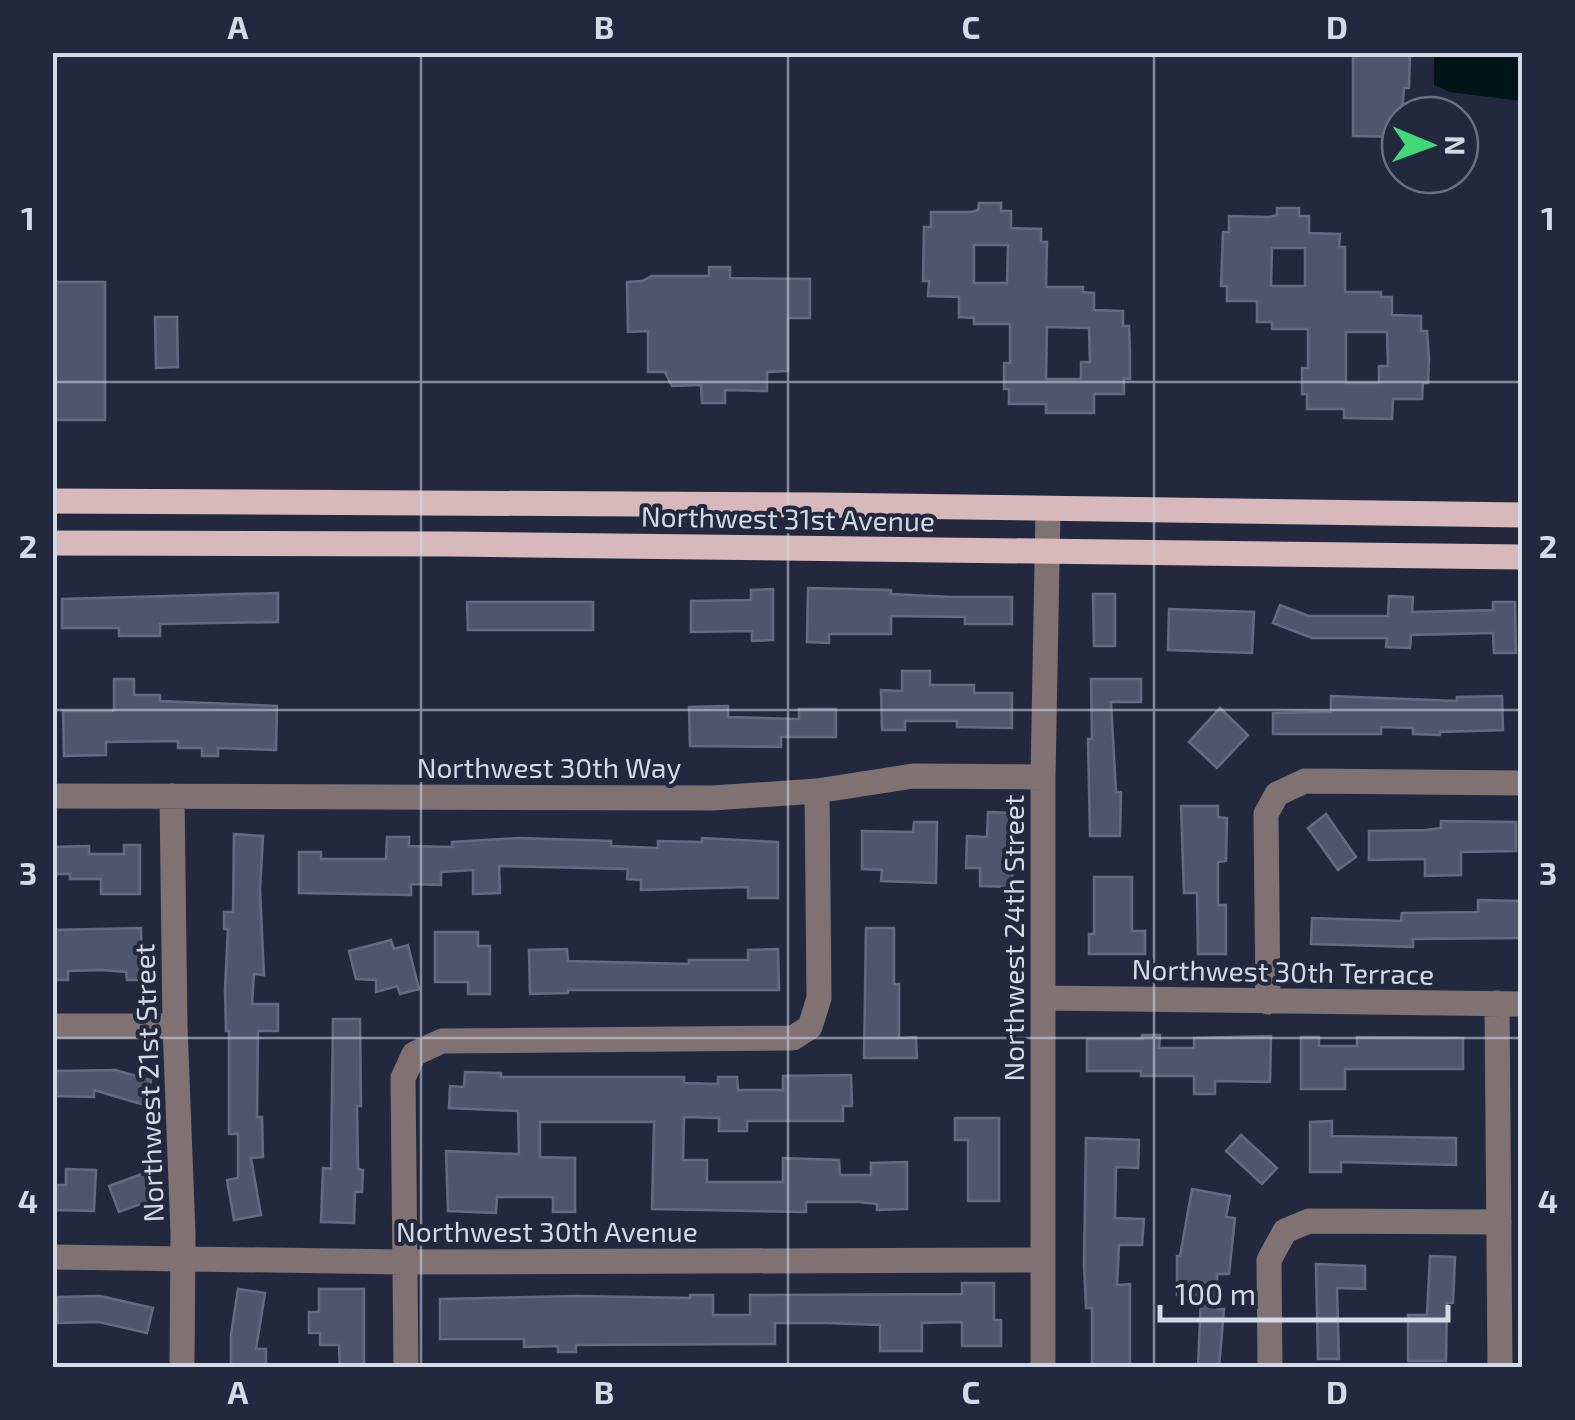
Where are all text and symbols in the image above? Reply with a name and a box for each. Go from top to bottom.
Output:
text: A [228,7,249,45]
text: B [594,7,614,45]
text: C [962,7,980,45]
text: D [1326,7,1348,45]
north arrow [1380,95,1480,195]
text: N [1439,135,1473,156]
text: 1 [21,198,35,236]
text: 1 [1541,198,1555,236]
street label: Northwest 31st Avenue [641,498,935,538]
text: 2 [19,526,37,564]
text: 2 [1539,526,1557,564]
street label: Northwest 30th Way [417,750,681,784]
street label: Northwest 24th Street [996,795,1030,1081]
text: 3 [19,853,37,891]
text: 3 [1539,853,1557,891]
street label: Northwest 21st Street [126,943,170,1223]
street label: Northwest 30th Terrace [1131,951,1435,991]
text: 4 [18,1181,38,1219]
text: 4 [1538,1181,1558,1219]
street label: Northwest 30th Avenue [396,1214,698,1248]
scale bar [1160,1260,1448,1322]
text: 100 m [1175,1275,1256,1311]
text: A [228,1372,249,1410]
text: B [594,1372,614,1410]
text: C [962,1372,980,1410]
text: D [1326,1372,1348,1410]

